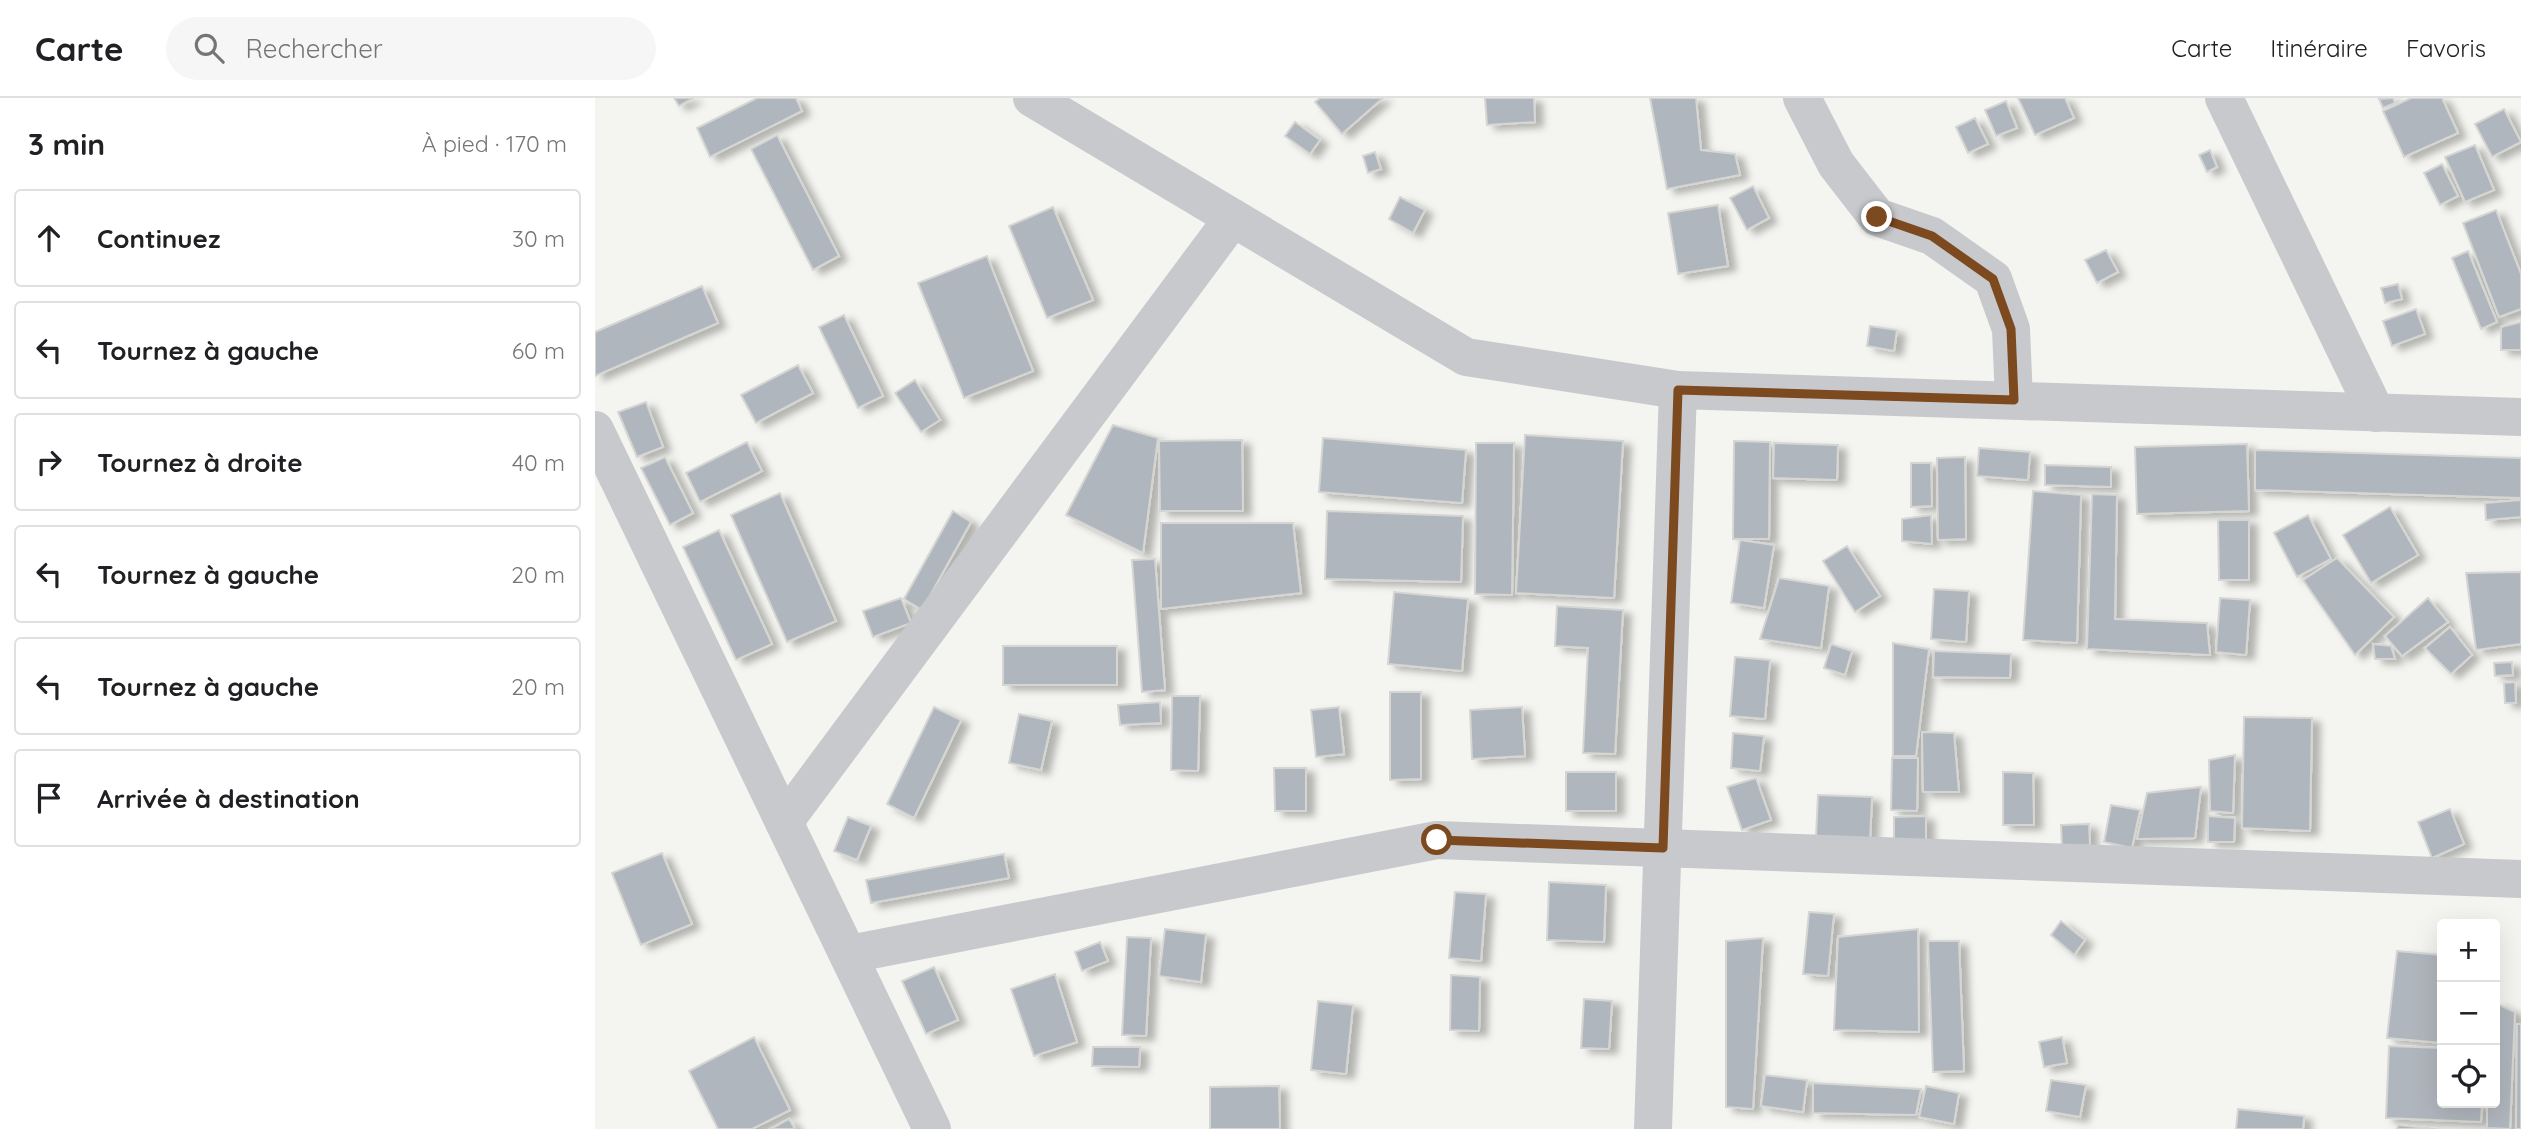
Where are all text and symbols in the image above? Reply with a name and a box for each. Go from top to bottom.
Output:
search box [166,17,656,80]
text: Carte [35,28,124,69]
icon: search [190,29,228,67]
text: Rechercher [246,32,383,65]
text: Carte [2171,33,2232,63]
text: Itinéraire [2270,33,2368,63]
text: Favoris [2406,33,2486,63]
text: 3 min [28,125,105,163]
text: À pied · 170 m [422,129,567,158]
route end [1861,201,1892,232]
icon: ahead [30,219,68,257]
text: Continuez [97,222,220,255]
text: 30 m [512,224,565,253]
icon: left [30,331,68,369]
text: Tournez à gauche [97,334,319,367]
text: 60 m [512,336,565,365]
icon: right [30,443,68,481]
text: Tournez à droite [97,446,302,479]
text: 40 m [512,448,565,477]
icon: left [30,555,68,593]
text: Tournez à gauche [97,558,319,591]
text: 20 m [511,560,565,589]
icon: left [30,667,68,705]
text: Tournez à gauche [97,670,319,703]
text: 20 m [511,672,565,701]
icon: arrive [30,779,68,817]
text: Arrivée à destination [97,782,360,815]
route start [1421,824,1452,855]
map controls [2437,919,2500,1108]
button: + [2437,919,2500,982]
button: − [2437,982,2500,1045]
button: locate [2437,1045,2500,1108]

